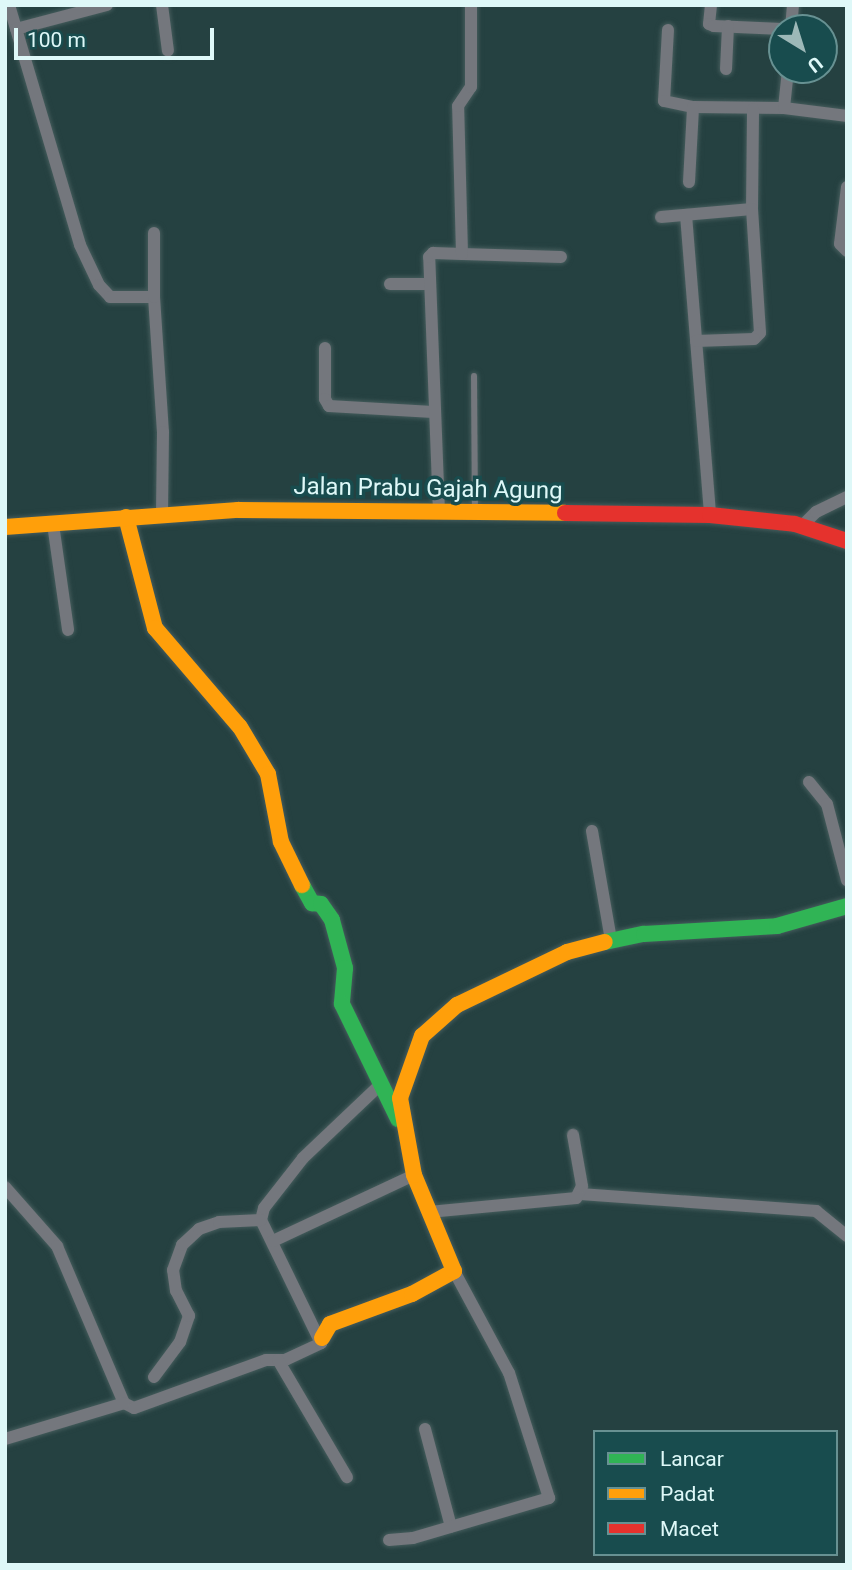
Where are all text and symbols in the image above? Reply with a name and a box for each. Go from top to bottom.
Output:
scale bar [18,14,217,58]
north arrow [768,14,838,84]
text: 100 m [27,28,86,52]
text: U [803,51,827,77]
street label: Jalan Prabu Gajah Agung [293,472,563,506]
legend [593,1430,838,1556]
text: Lancar [660,1447,724,1471]
text: Padat [660,1482,715,1506]
text: Macet [660,1517,719,1541]

